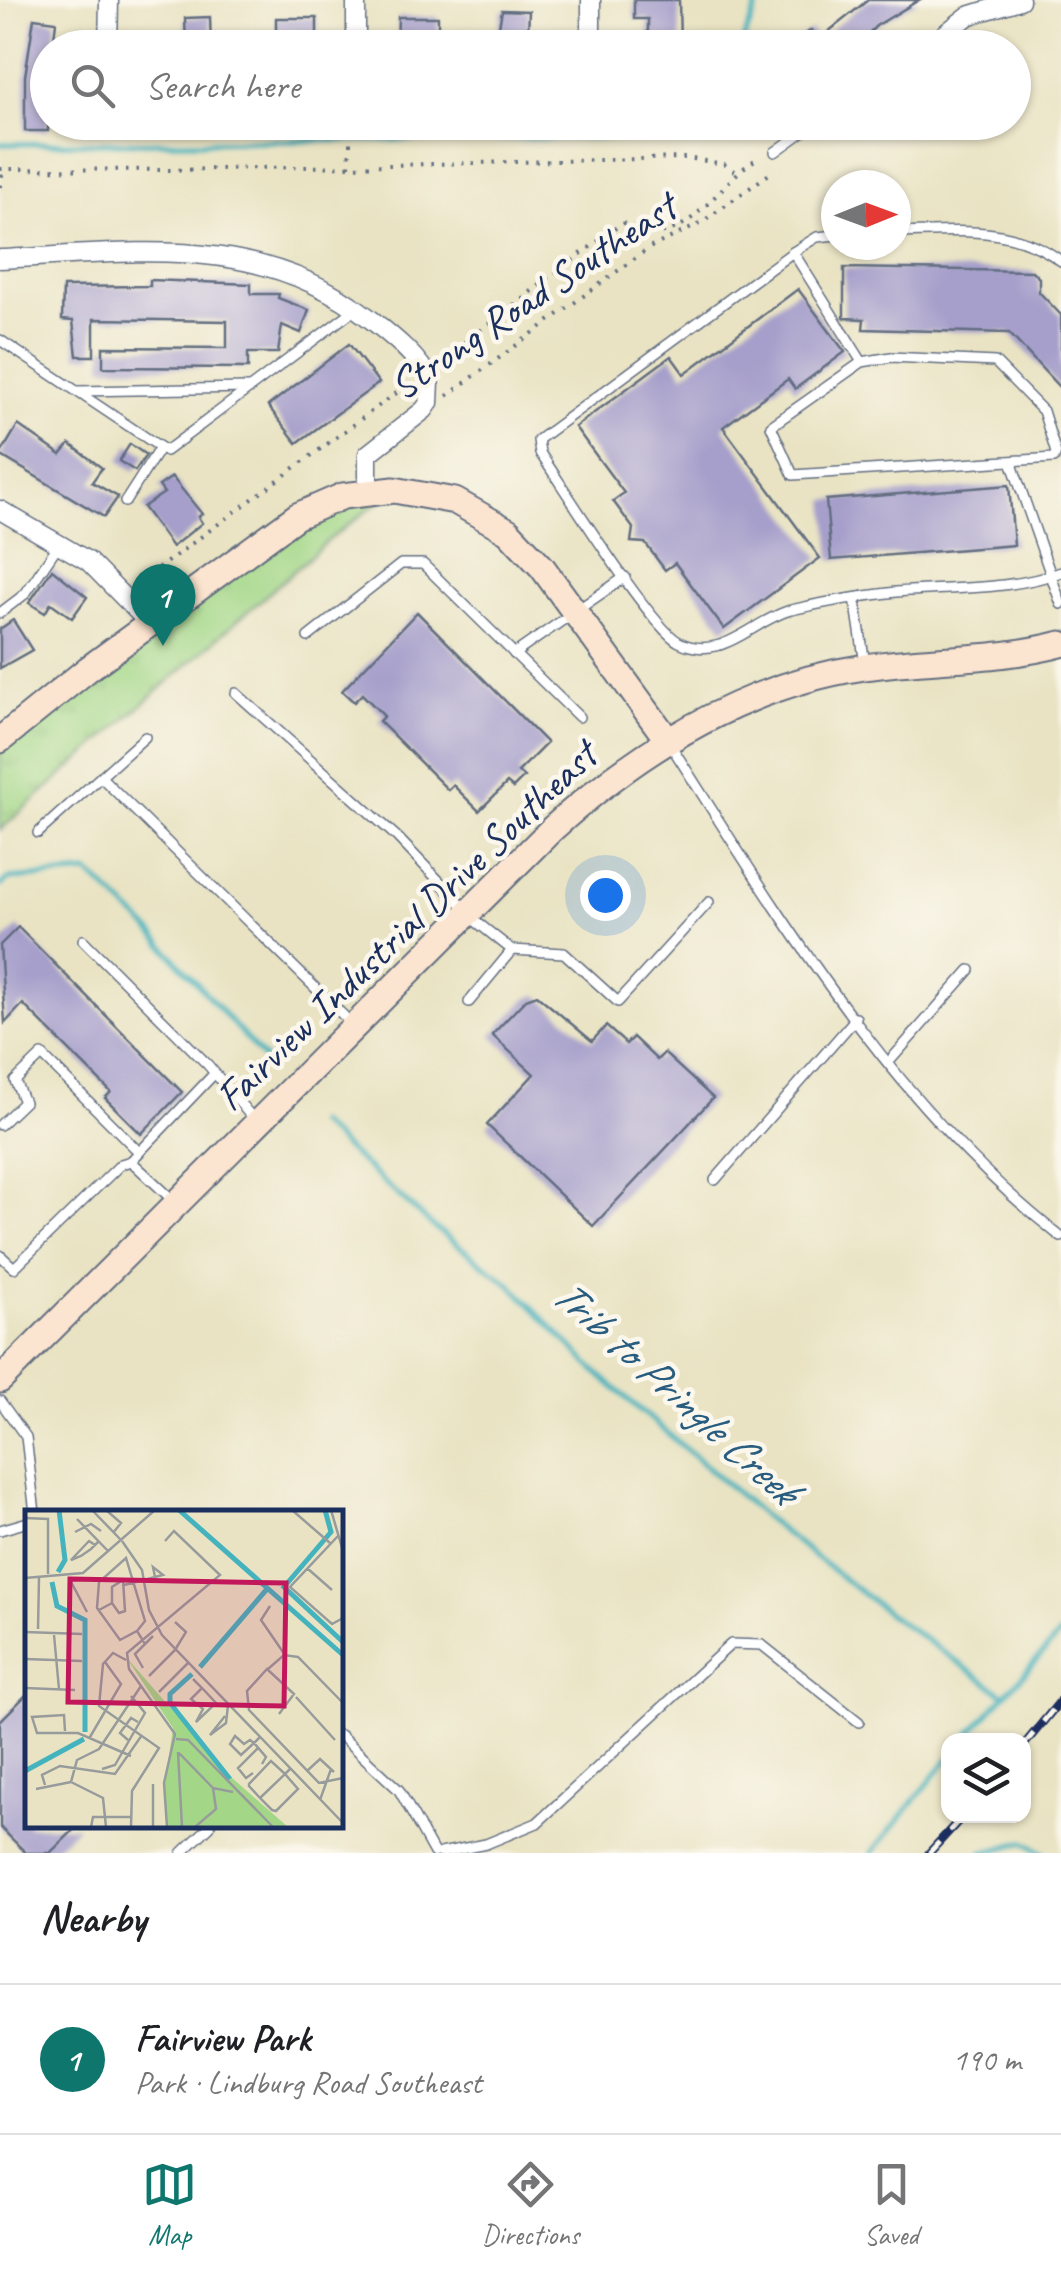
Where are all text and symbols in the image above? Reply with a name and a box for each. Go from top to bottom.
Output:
search box [30,30,1031,140]
icon: search [65,58,120,113]
text: Search here [145,62,300,109]
north arrow [821,170,911,260]
street label: Strong Road Southeast [379,178,690,412]
pin: 1 [130,564,196,646]
street label: Fairview Industrial Drive Southeast [204,726,612,1122]
your location [580,870,631,921]
water label: Trib to Pringle Creek [540,1266,816,1522]
inset map [25,1510,342,1828]
map controls [941,1733,1031,1823]
button: layers [941,1733,1031,1823]
text: Nearby [40,1892,146,1945]
text: Fairview Park [135,2015,311,2062]
text: 1 [65,2039,80,2080]
text: 190 m [952,2039,1021,2080]
text: Park · Lindburg Road Southeast [135,2062,482,2103]
tab: Map [142,2157,197,2252]
tab: Directions [482,2157,579,2252]
tab: Saved [864,2157,919,2252]

